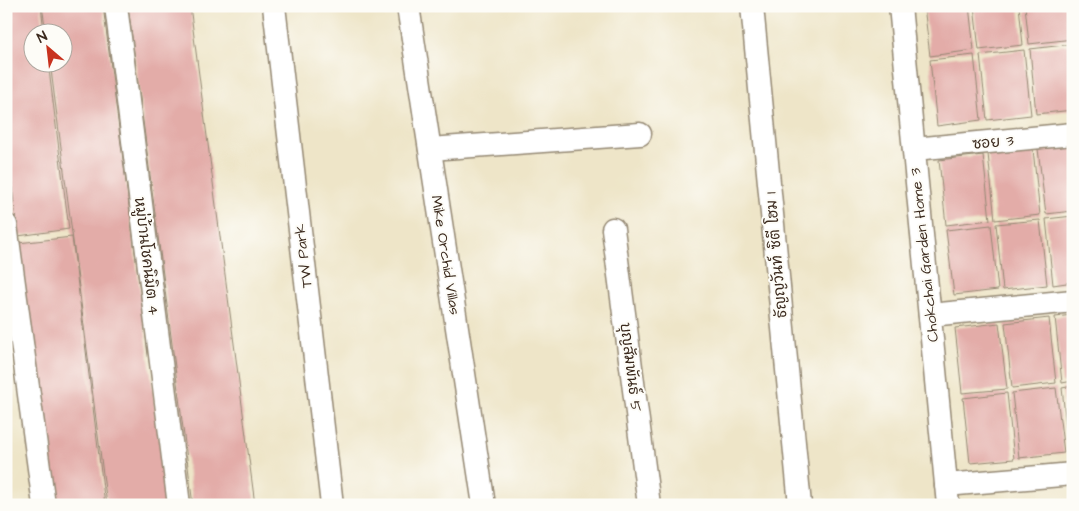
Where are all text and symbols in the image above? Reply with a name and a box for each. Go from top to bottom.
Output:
north arrow [22,22,72,72]
text: N [34,26,51,48]
street label: ซอย 3 [971,130,1015,155]
street label: Chokchai Garden Home 3 [905,166,944,343]
street label: ธัญญวันท์ ซิตี โฮม 1 [761,191,792,319]
street label: Mike Orchid Villas [426,194,465,317]
street label: หมู่บ้านโชคนิมิต 4 [129,196,164,316]
street label: TW Park [289,223,318,289]
street label: บุญสัมพันธ์ 5 [615,321,646,413]

